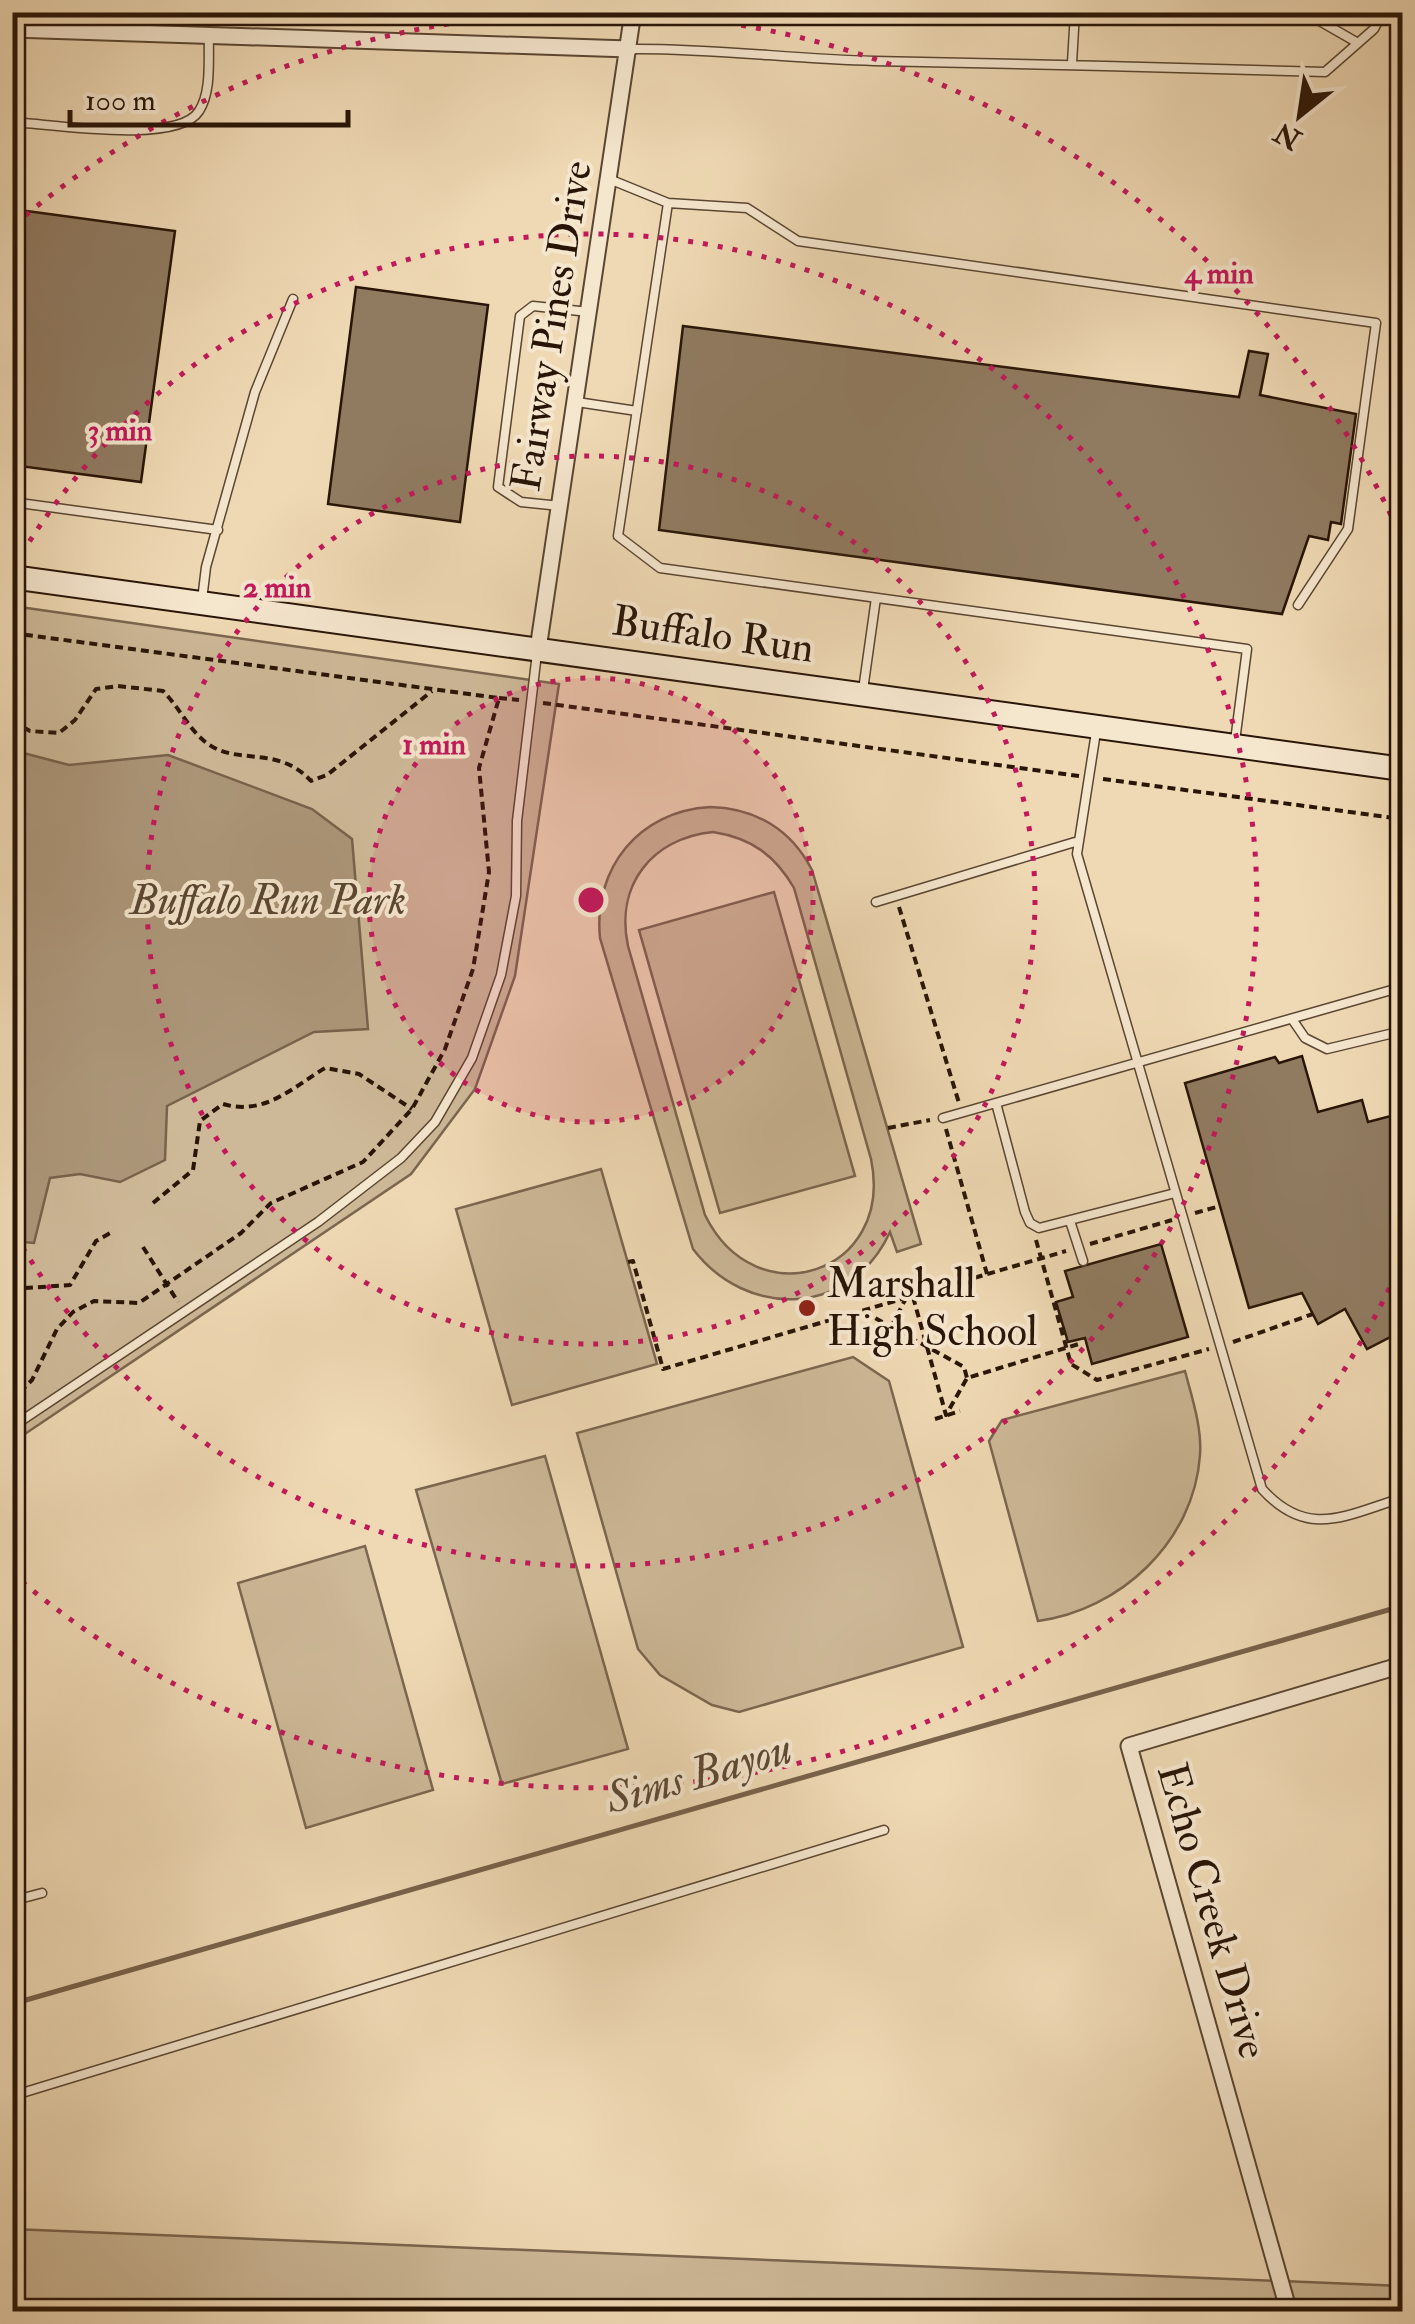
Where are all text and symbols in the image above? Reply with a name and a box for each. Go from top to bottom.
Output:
scale bar [70,65,348,127]
north arrow [1250,65,1350,165]
text: 100 m [85,82,156,119]
text: N [1268,113,1309,157]
street label: Fairway Pines Drive [500,157,604,495]
text: 4 min [1183,255,1254,292]
text: 3 min [88,412,153,449]
text: 2 min [243,569,312,606]
street label: Buffalo Run [609,595,817,675]
text: 1 min [402,726,466,763]
park label: Buffalo Run Park [128,875,406,927]
centre of rings [573,882,609,918]
place label: Marshall High School [827,1258,1038,1358]
marker: Marshall High School [796,1297,818,1319]
water label: Sims Bayou [598,1721,799,1828]
street label: Echo Creek Drive [1145,1758,1279,2064]

